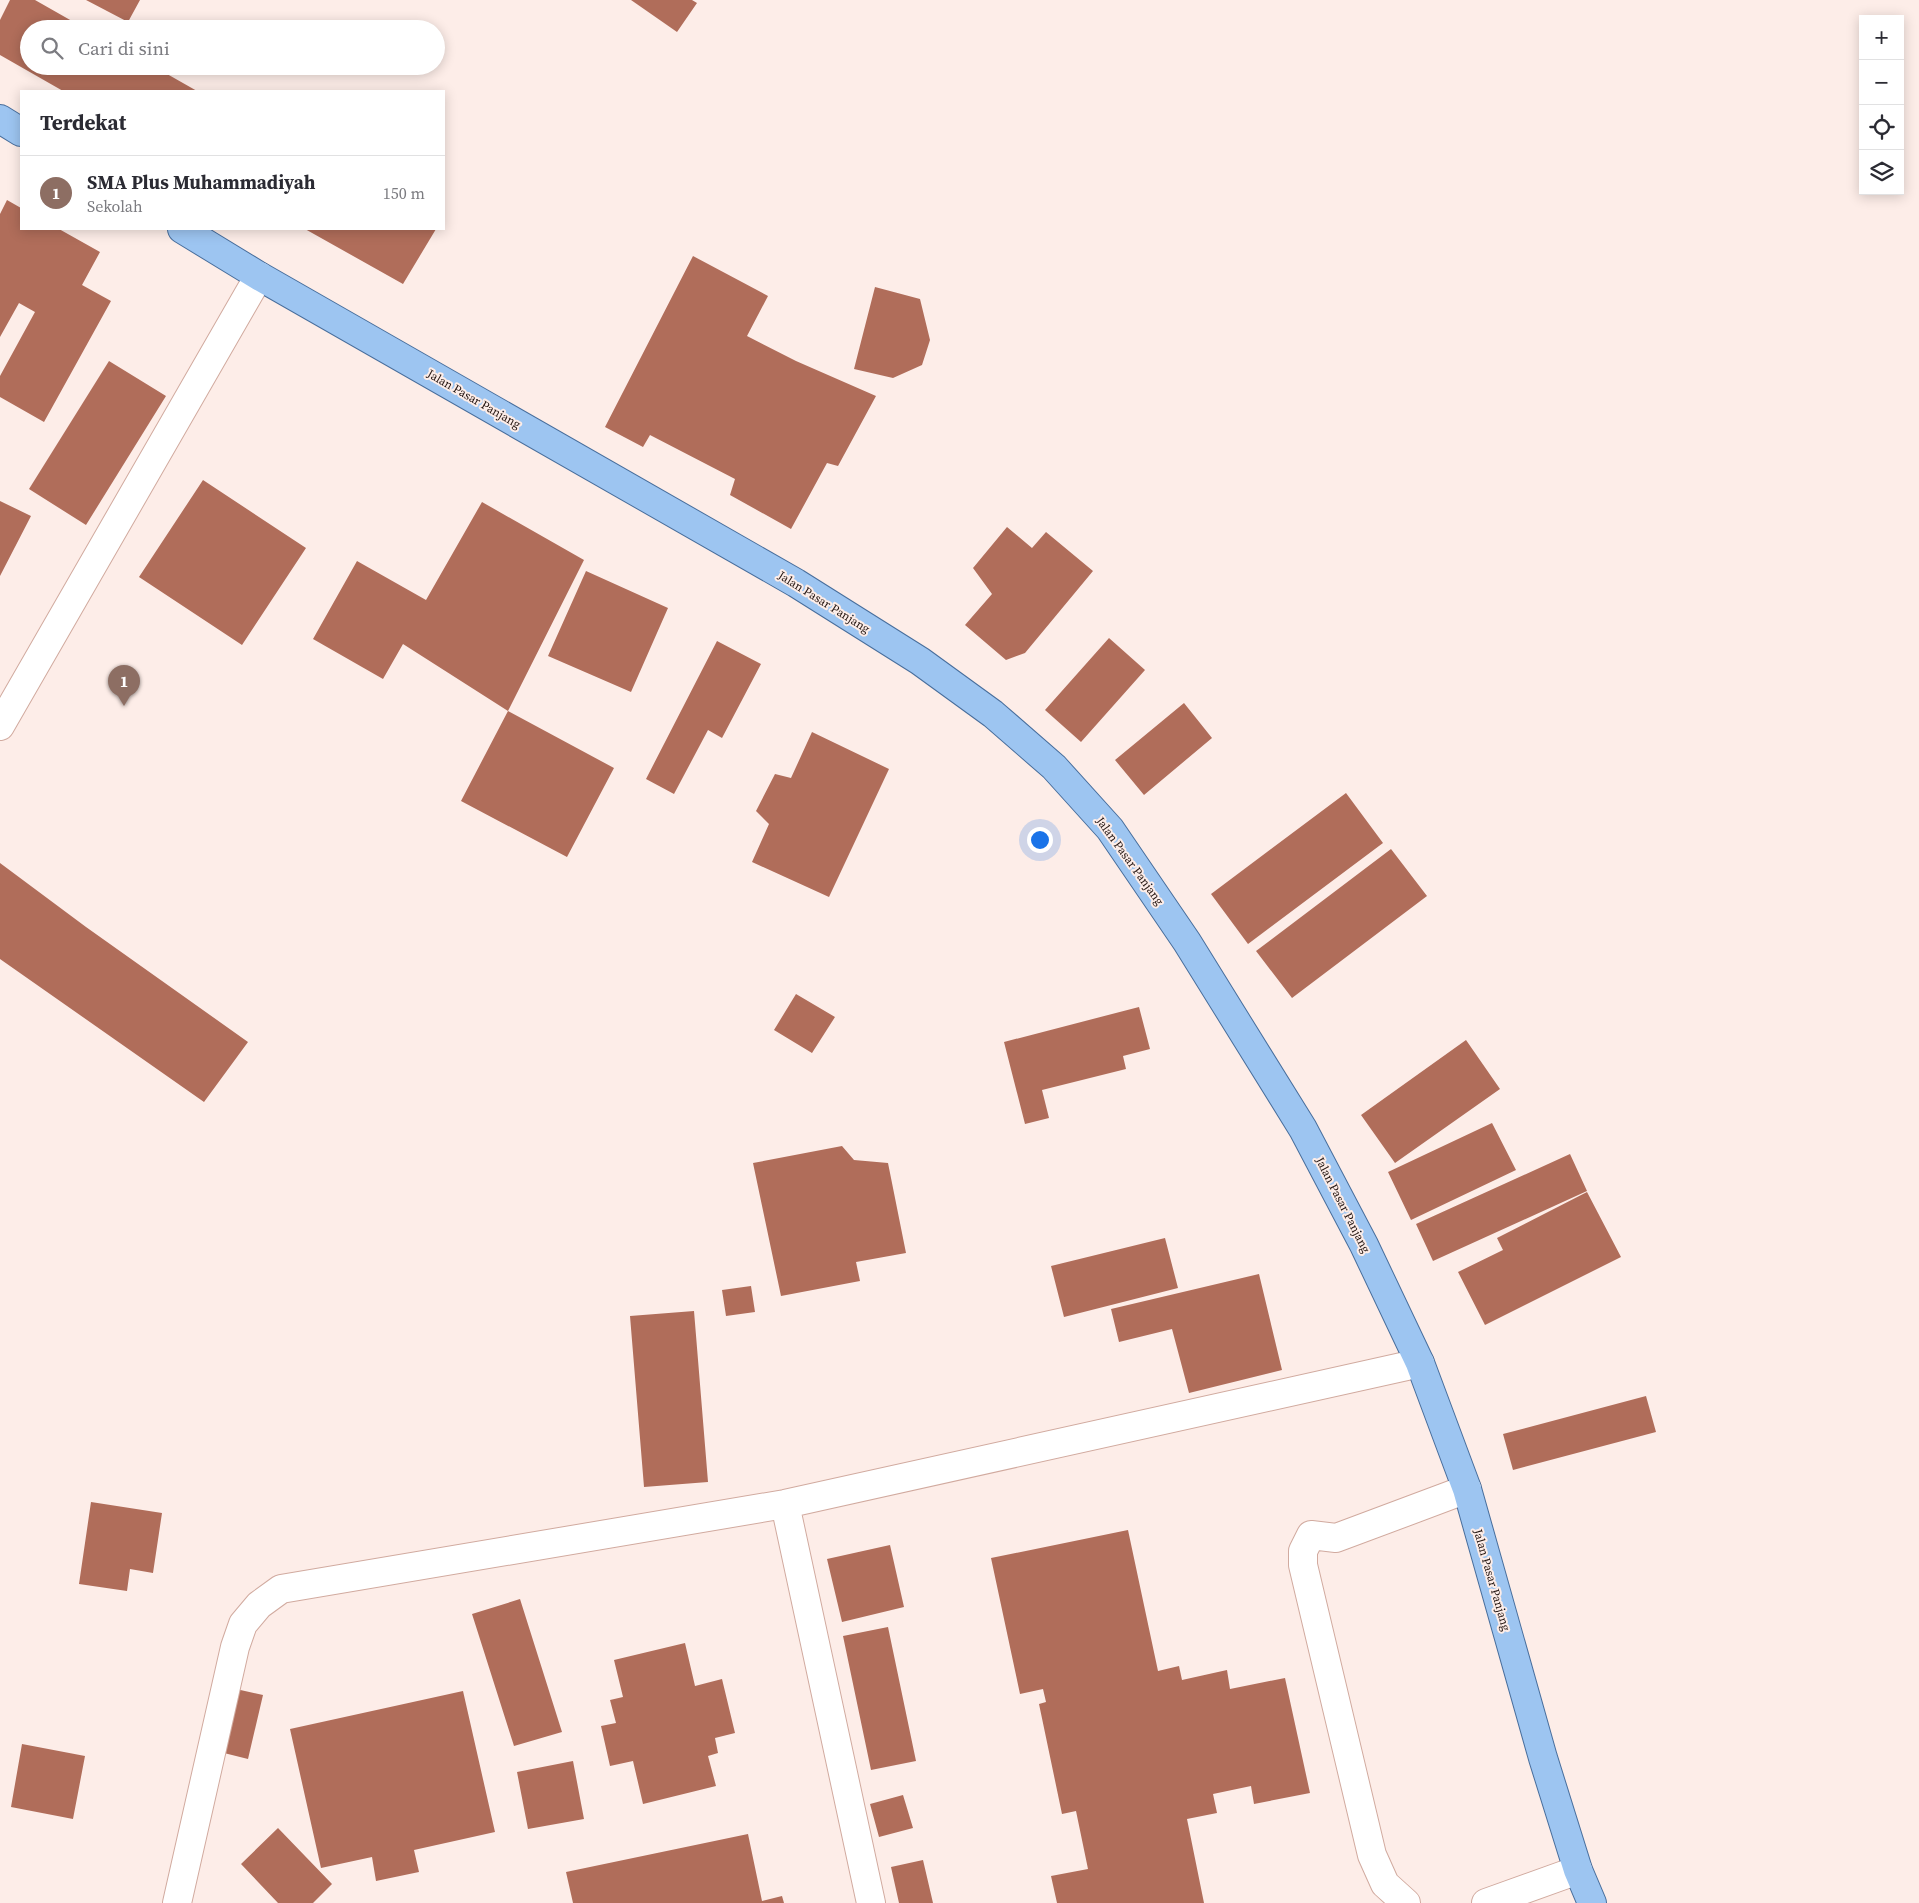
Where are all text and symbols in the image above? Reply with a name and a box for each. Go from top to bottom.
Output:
map controls [1859,15,1904,195]
button: + [1859,15,1904,60]
search box [20,20,445,75]
icon: search [38,34,66,62]
text: Cari di sini [78,35,170,61]
button: − [1859,60,1904,105]
button: locate [1859,105,1904,150]
text: Terdekat [40,108,126,137]
button: layers [1859,150,1904,195]
text: SMA Plus Muhammadiyah [87,169,315,195]
text: 1 [52,182,60,204]
text: 150 m [383,182,425,204]
text: Sekolah [87,195,143,217]
street label: Jalan Pasar Panjang [423,365,524,432]
street label: Jalan Pasar Panjang [774,567,873,637]
pin: 1 [108,665,140,706]
street label: Jalan Pasar Panjang [1092,813,1167,908]
your location [1027,827,1053,853]
street label: Jalan Pasar Panjang [1311,1154,1374,1256]
street label: Jalan Pasar Panjang [1470,1526,1514,1633]

